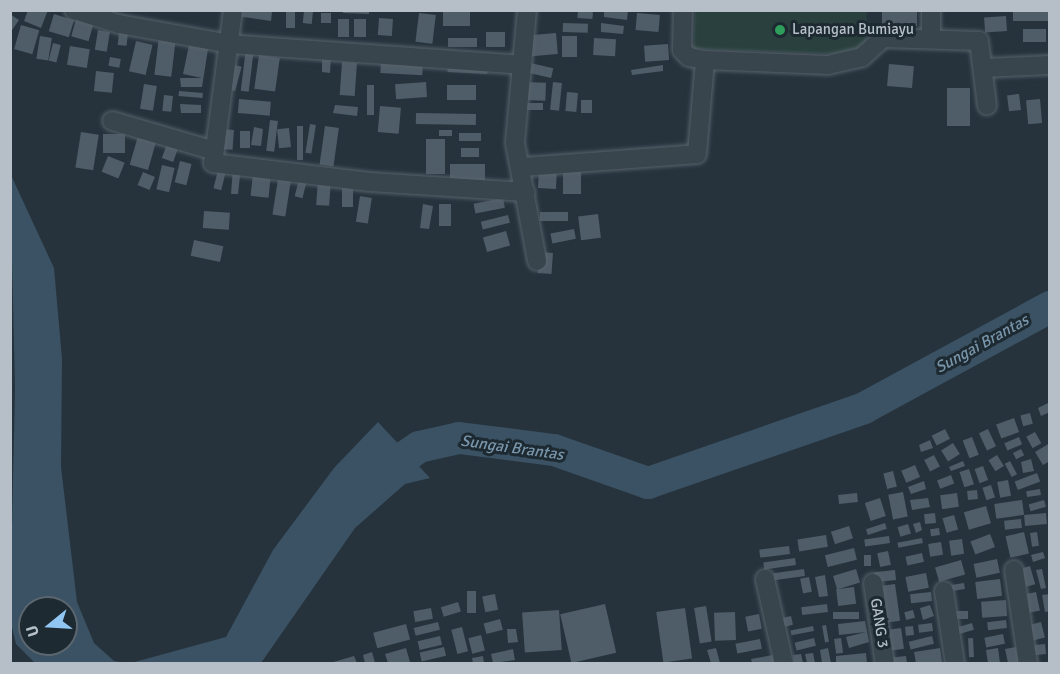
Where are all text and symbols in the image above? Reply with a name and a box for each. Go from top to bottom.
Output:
place label: Lapangan Bumiayu [792,21,914,39]
marker: Lapangan Bumiayu [773,23,787,37]
water label: Sungai Brantas [932,310,1032,378]
water label: Sungai Brantas [459,431,565,465]
north arrow [18,596,78,656]
street label: GANG 3 [866,597,892,649]
text: U [22,623,44,639]

